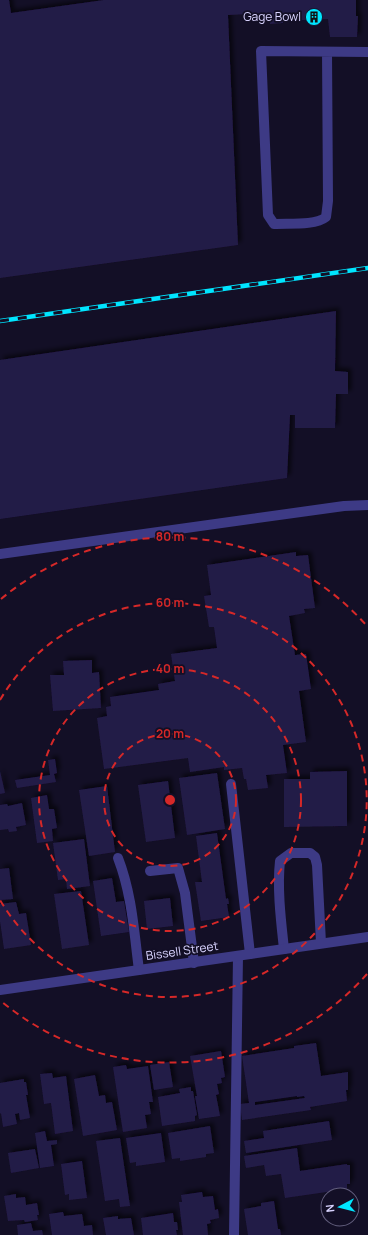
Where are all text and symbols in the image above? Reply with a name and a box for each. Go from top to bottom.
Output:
building icon: Gage Bowl [304,7,324,27]
place label: Gage Bowl [243,8,301,25]
text: 80 m [156,528,184,545]
text: 60 m [156,594,184,611]
text: 40 m [156,660,184,677]
text: 20 m [156,725,184,742]
centre of rings [163,793,177,807]
street label: Bissell Street [145,937,219,964]
north arrow [320,1187,360,1227]
text: N [322,1203,338,1213]

